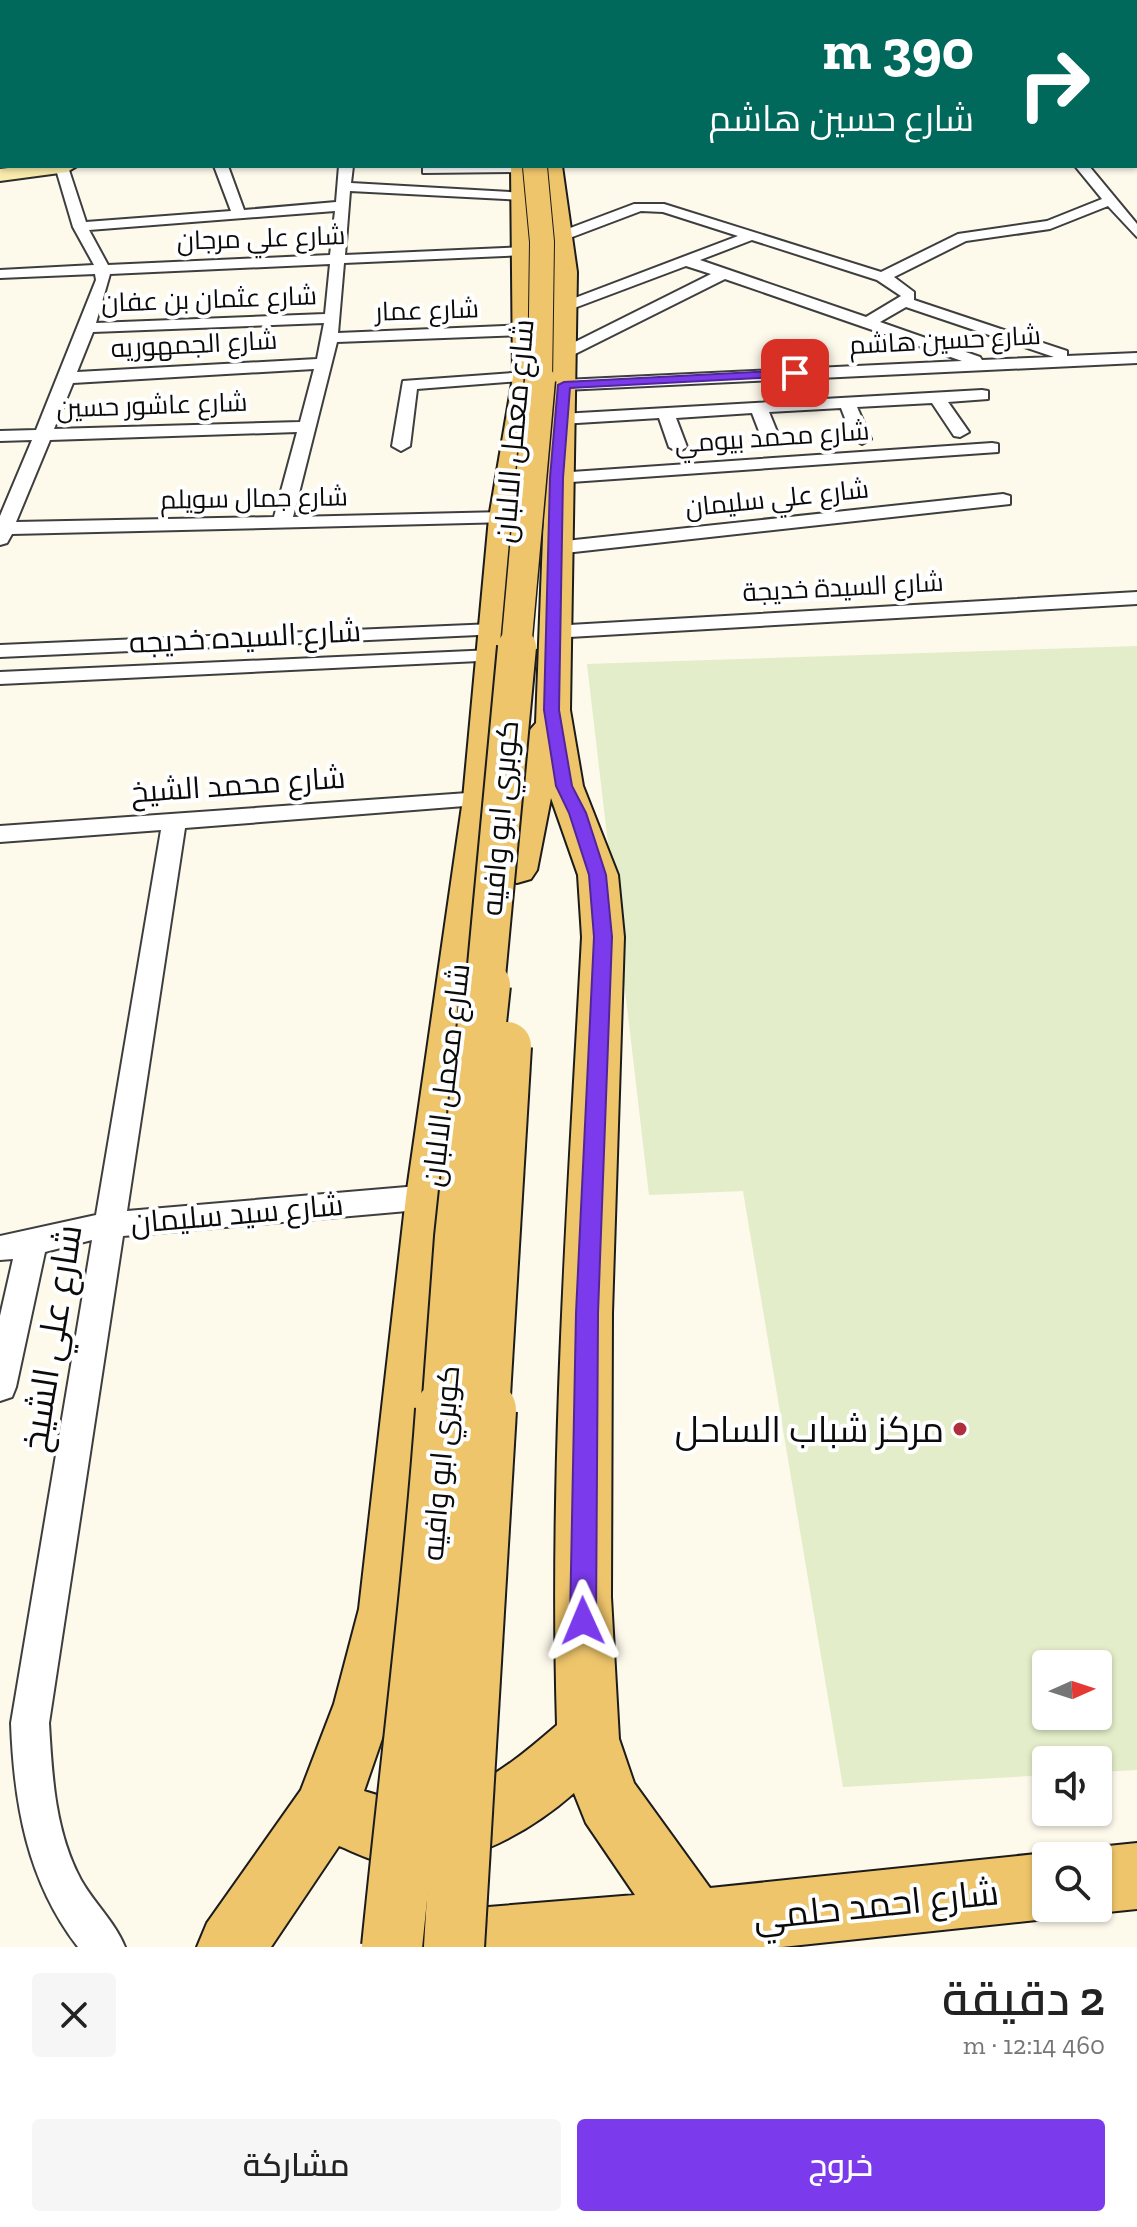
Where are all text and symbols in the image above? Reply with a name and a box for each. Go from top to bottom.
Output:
text: 390 m [822,16,974,83]
icon: right [1002,32,1106,136]
text: شارع حسين هاشم [708,97,974,140]
street label: شارع علي مرجان [176,219,346,262]
street label: شارع عثمان بن عفان [101,279,317,320]
street label: شارع عمار [373,292,479,329]
street label: شارع معمل الالبان [486,318,544,545]
street label: شارع حسين هاشم [848,319,1042,363]
street label: شارع الجمهوريه [110,324,278,365]
pin [761,339,829,407]
icon: arrive [773,351,817,395]
street label: شارع عاشور حسين [56,386,248,425]
street label: شارع محمد بيومي [673,414,871,465]
street label: شارع علي سليمان [684,472,871,529]
street label: شارع جمال سويلم [160,480,348,518]
street label: شارع السيدة خديجة [742,566,944,609]
street label: شارع السيده خديجه [128,613,362,663]
street label: كوبري ابو وافيه [474,719,531,918]
street label: شارع محمد الشيخ [129,760,347,812]
street label: شارع معمل الالبان [414,961,480,1189]
street label: شارع سيد سليمان [129,1187,345,1243]
street label: شارع علي الشيخ [12,1222,98,1456]
street label: كوبري ابو وافيه [415,1364,472,1563]
place label: مركز شباب الساحل [675,1408,944,1451]
marker: مركز شباب الساحل [951,1420,969,1438]
position arrow [541,1579,625,1663]
north arrow [1032,1650,1112,1730]
map controls [1032,1650,1112,1922]
button: sound [1032,1746,1112,1826]
button: search [1032,1842,1112,1922]
street label: شارع احمد حلمي [751,1870,1002,1946]
text: 2 دقيقة [942,1970,1105,2027]
button: close [32,1973,116,2057]
text: 460 m · 12:14 [963,2029,1105,2061]
button: مشاركة [32,2119,561,2211]
button: خروج [577,2119,1105,2211]

